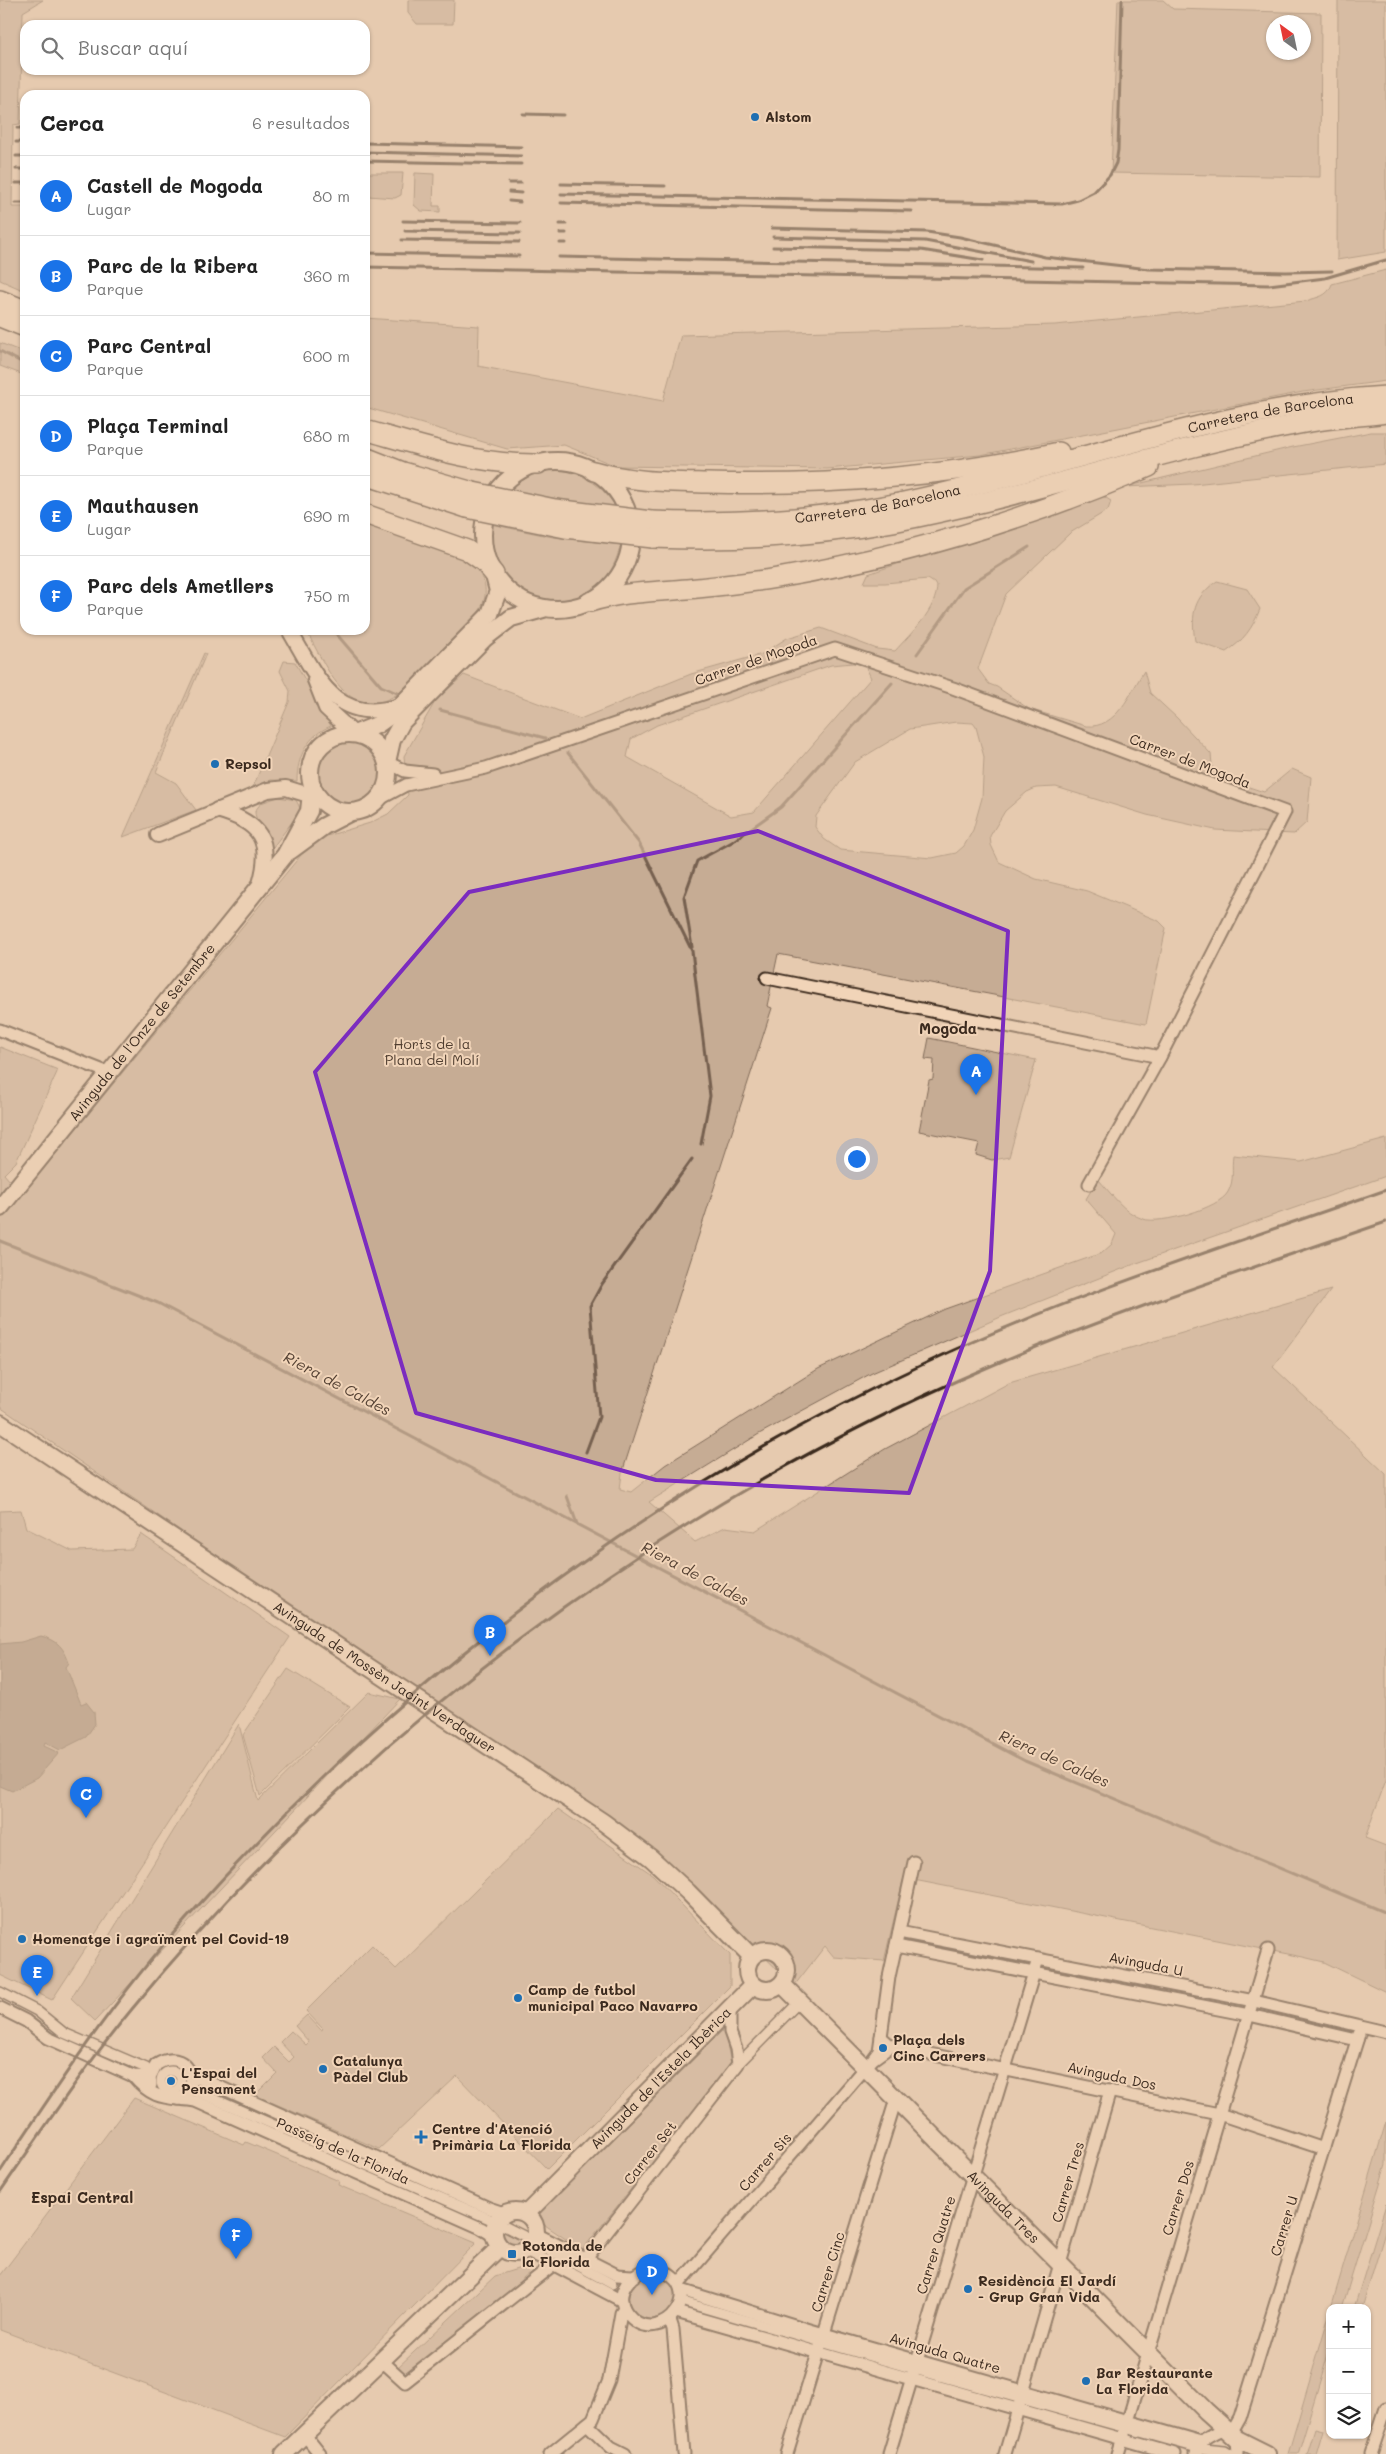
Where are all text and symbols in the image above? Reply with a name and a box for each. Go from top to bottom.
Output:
north arrow [1266,15,1311,60]
search box [20,20,370,75]
icon: search [38,34,66,62]
text: Buscar aquí [78,35,188,60]
place label: Alstom [765,107,811,126]
text: Cerca [40,109,105,136]
marker: Alstom [749,111,761,123]
text: 6 resultados [252,112,350,133]
text: Castell de Mogoda [87,173,263,198]
text: A [50,185,62,206]
text: 80 m [313,185,350,206]
text: Lugar [87,198,131,219]
text: Parc de la Ribera [87,253,258,278]
text: B [51,265,61,286]
text: 360 m [303,265,350,286]
text: Parque [87,278,144,299]
text: Parc Central [87,333,211,358]
text: C [50,345,62,366]
text: 600 m [303,345,350,366]
text: Parque [87,358,144,379]
street label: Carretera de Barcelona [1186,389,1355,437]
text: Plaça Terminal [87,413,228,438]
text: D [50,425,62,446]
text: 680 m [303,425,350,446]
text: Parque [87,438,144,459]
street label: Carretera de Barcelona [794,479,962,527]
text: Mauthausen [87,493,199,518]
text: E [51,505,61,526]
text: 690 m [303,505,350,526]
text: Lugar [87,518,131,539]
text: Parc dels Ametllers [87,573,274,598]
text: F [51,585,61,606]
text: 750 m [304,585,350,606]
text: Parque [87,598,144,619]
street label: Carrer de Mogoda [692,630,820,689]
street label: Carrer de Mogoda [1127,729,1254,792]
place label: Repsol [225,754,271,773]
marker: Repsol [209,758,221,770]
street label: Avinguda de l'Onze de Setembre [64,939,219,1125]
district label: Mogoda [919,1018,977,1038]
park label: Horts de la Plana del Molí [385,1034,479,1069]
pin: A [960,1054,992,1095]
your location [844,1146,870,1172]
water label: Riera de Caldes [280,1346,395,1420]
water label: Riera de Caldes [638,1536,753,1610]
street label: Avinguda de Mossèn Jacint Verdaguer [270,1596,500,1757]
pin: B [474,1615,506,1656]
water label: Riera de Caldes [996,1725,1113,1791]
pin: C [70,1777,102,1818]
place label: Homenatge i agraïment pel Covid-19 [32,1929,289,1948]
marker: Homenatge i agraïment pel Covid-19 [16,1933,28,1945]
street label: Avinguda U [1108,1947,1185,1980]
pin: E [21,1955,53,1996]
place label: Camp de futbol municipal Paco Navarro [528,1980,698,2015]
marker: Camp de futbol municipal Paco Navarro [512,1992,524,2004]
street label: Avinguda de l'Estela Ibèrica [586,2003,735,2153]
place label: Plaça dels Cinc Carrers [893,2030,986,2065]
marker: Plaça dels Cinc Carrers [877,2042,889,2054]
place label: Catalunya Pàdel Club [333,2051,408,2086]
street label: Avinguda Dos [1066,2057,1158,2094]
place label: L'Espai del Pensament [181,2063,257,2098]
marker: Catalunya Pàdel Club [317,2063,329,2075]
marker: L'Espai del Pensament [165,2075,177,2087]
street label: Passeig de la Florida [274,2113,413,2188]
street label: Carrer Set [619,2117,680,2188]
place label: Centre d'Atenció Primària La Florida [432,2119,572,2154]
street label: Carrer Sis [734,2128,795,2195]
marker: Centre d'Atenció Primària La Florida [414,2130,428,2144]
street label: Carrer Tres [1047,2139,1088,2224]
street label: Carrer Dos [1157,2158,1198,2238]
street label: Avinguda Tres [963,2166,1044,2247]
district label: Espai Central [31,2187,133,2207]
street label: Carrer Quatre [912,2193,960,2296]
street label: Carrer U [1265,2193,1302,2258]
pin: F [220,2218,252,2259]
street label: Carrer Cinc [806,2229,849,2314]
place label: Rotonda de la Florida [522,2236,603,2271]
marker: Rotonda de la Florida [506,2248,518,2260]
pin: D [636,2254,668,2295]
place label: Residència El Jardí - Grup Gran Vida [978,2271,1117,2306]
marker: Residència El Jardí - Grup Gran Vida [962,2283,974,2295]
map controls [1326,2304,1371,2439]
button: + [1326,2304,1371,2349]
street label: Avinguda Quatre [887,2328,1003,2377]
button: − [1326,2349,1371,2394]
place label: Bar Restaurante La Florida [1096,2363,1213,2398]
marker: Bar Restaurante La Florida [1080,2375,1092,2387]
button: layers [1326,2394,1371,2439]

